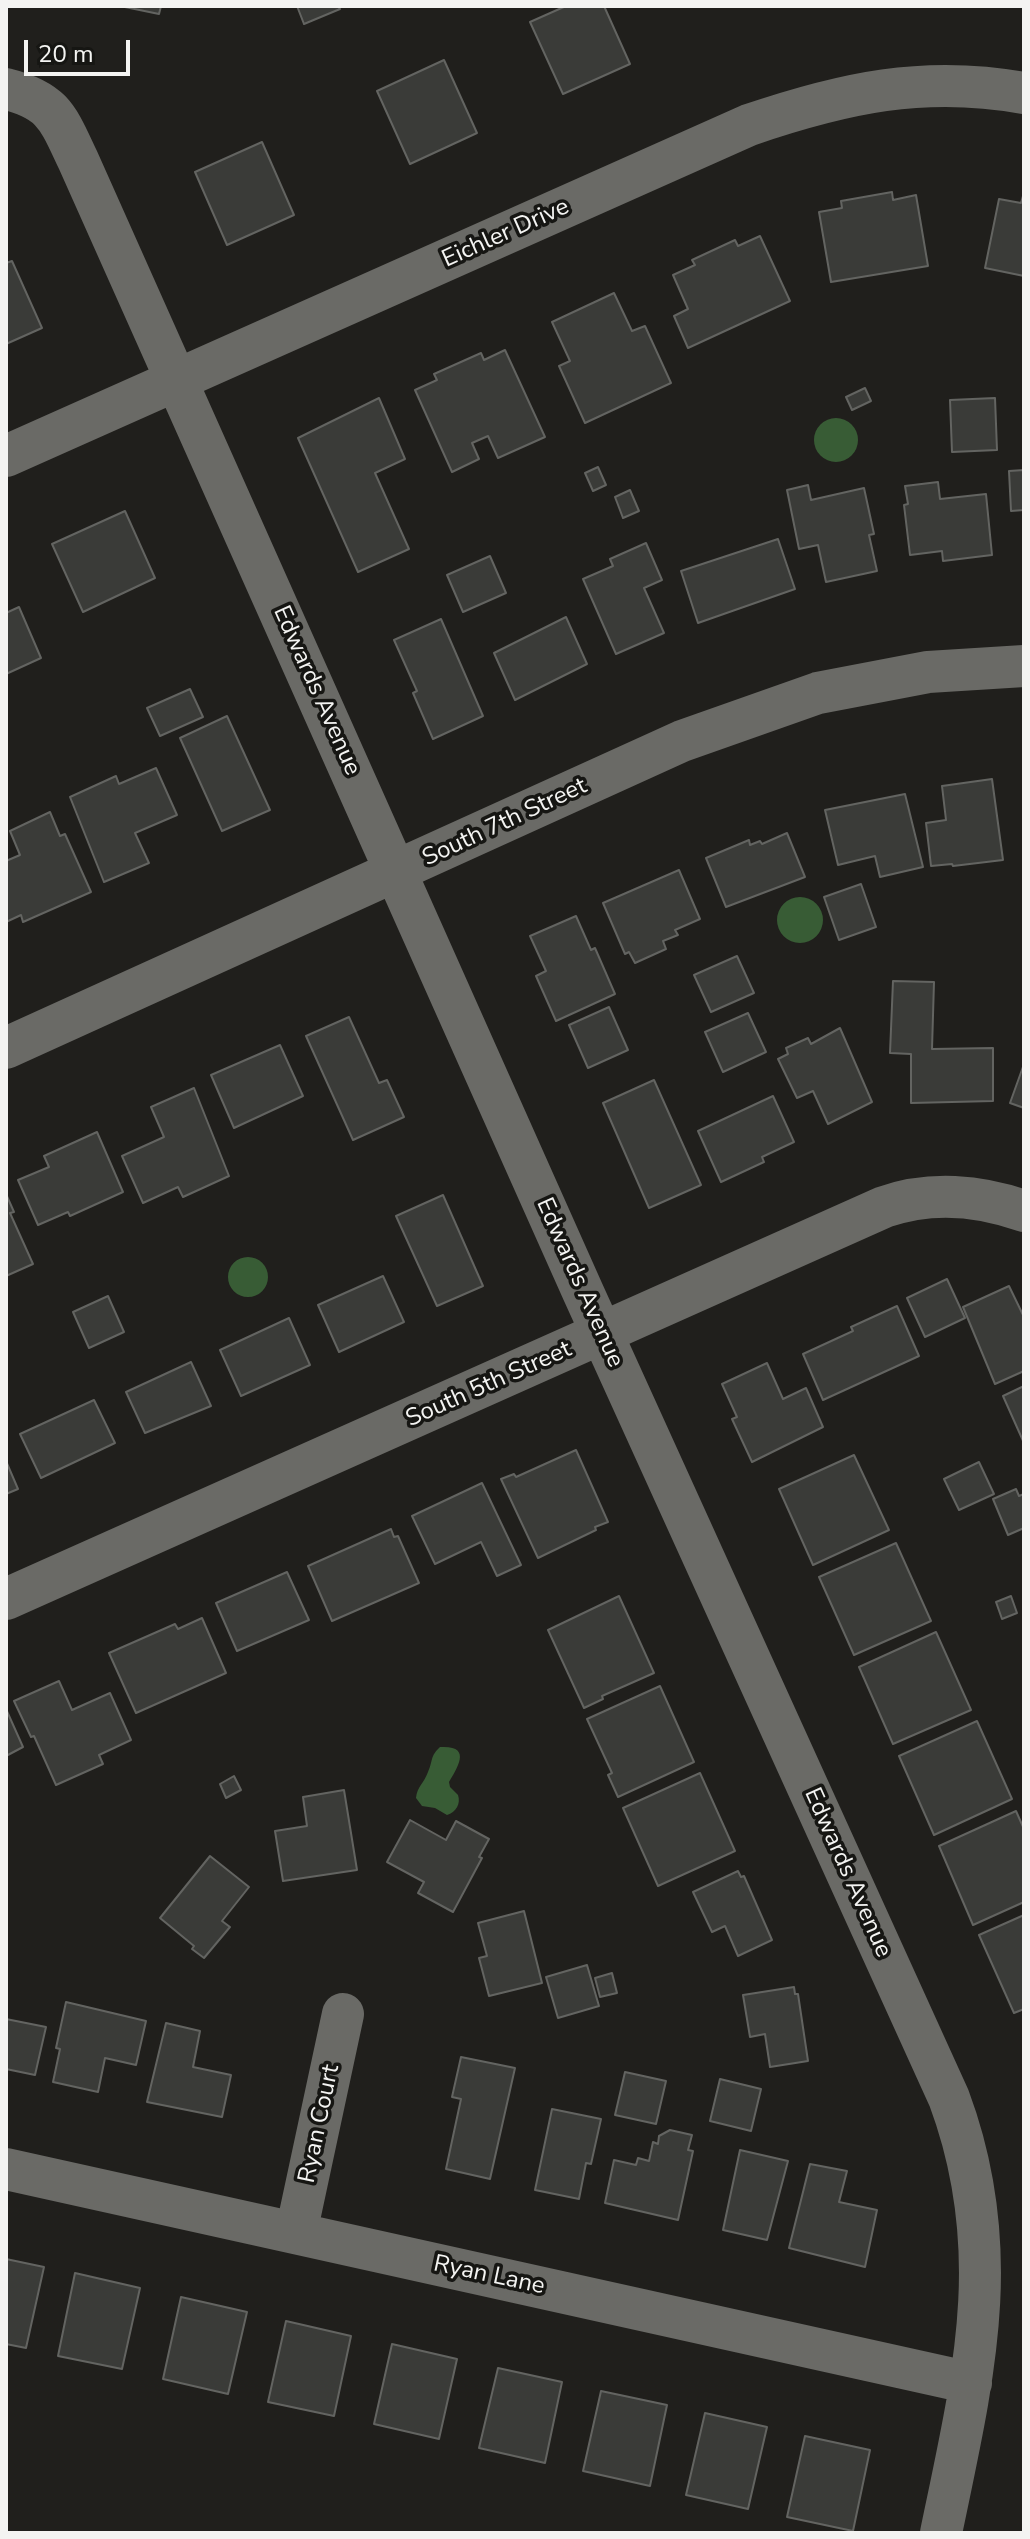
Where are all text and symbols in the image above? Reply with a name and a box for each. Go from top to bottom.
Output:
scale bar [28,24,134,74]
text: 20 m [38,38,94,70]
street label: Eichler Drive [438,193,574,275]
street label: Edwards Avenue [266,602,366,780]
street label: South 7th Street [418,772,592,874]
street label: Edwards Avenue [529,1194,629,1372]
street label: South 5th Street [402,1336,576,1434]
street label: Edwards Avenue [797,1784,897,1962]
street label: Ryan Court [293,2062,347,2186]
street label: Ryan Lane [431,2250,547,2302]

